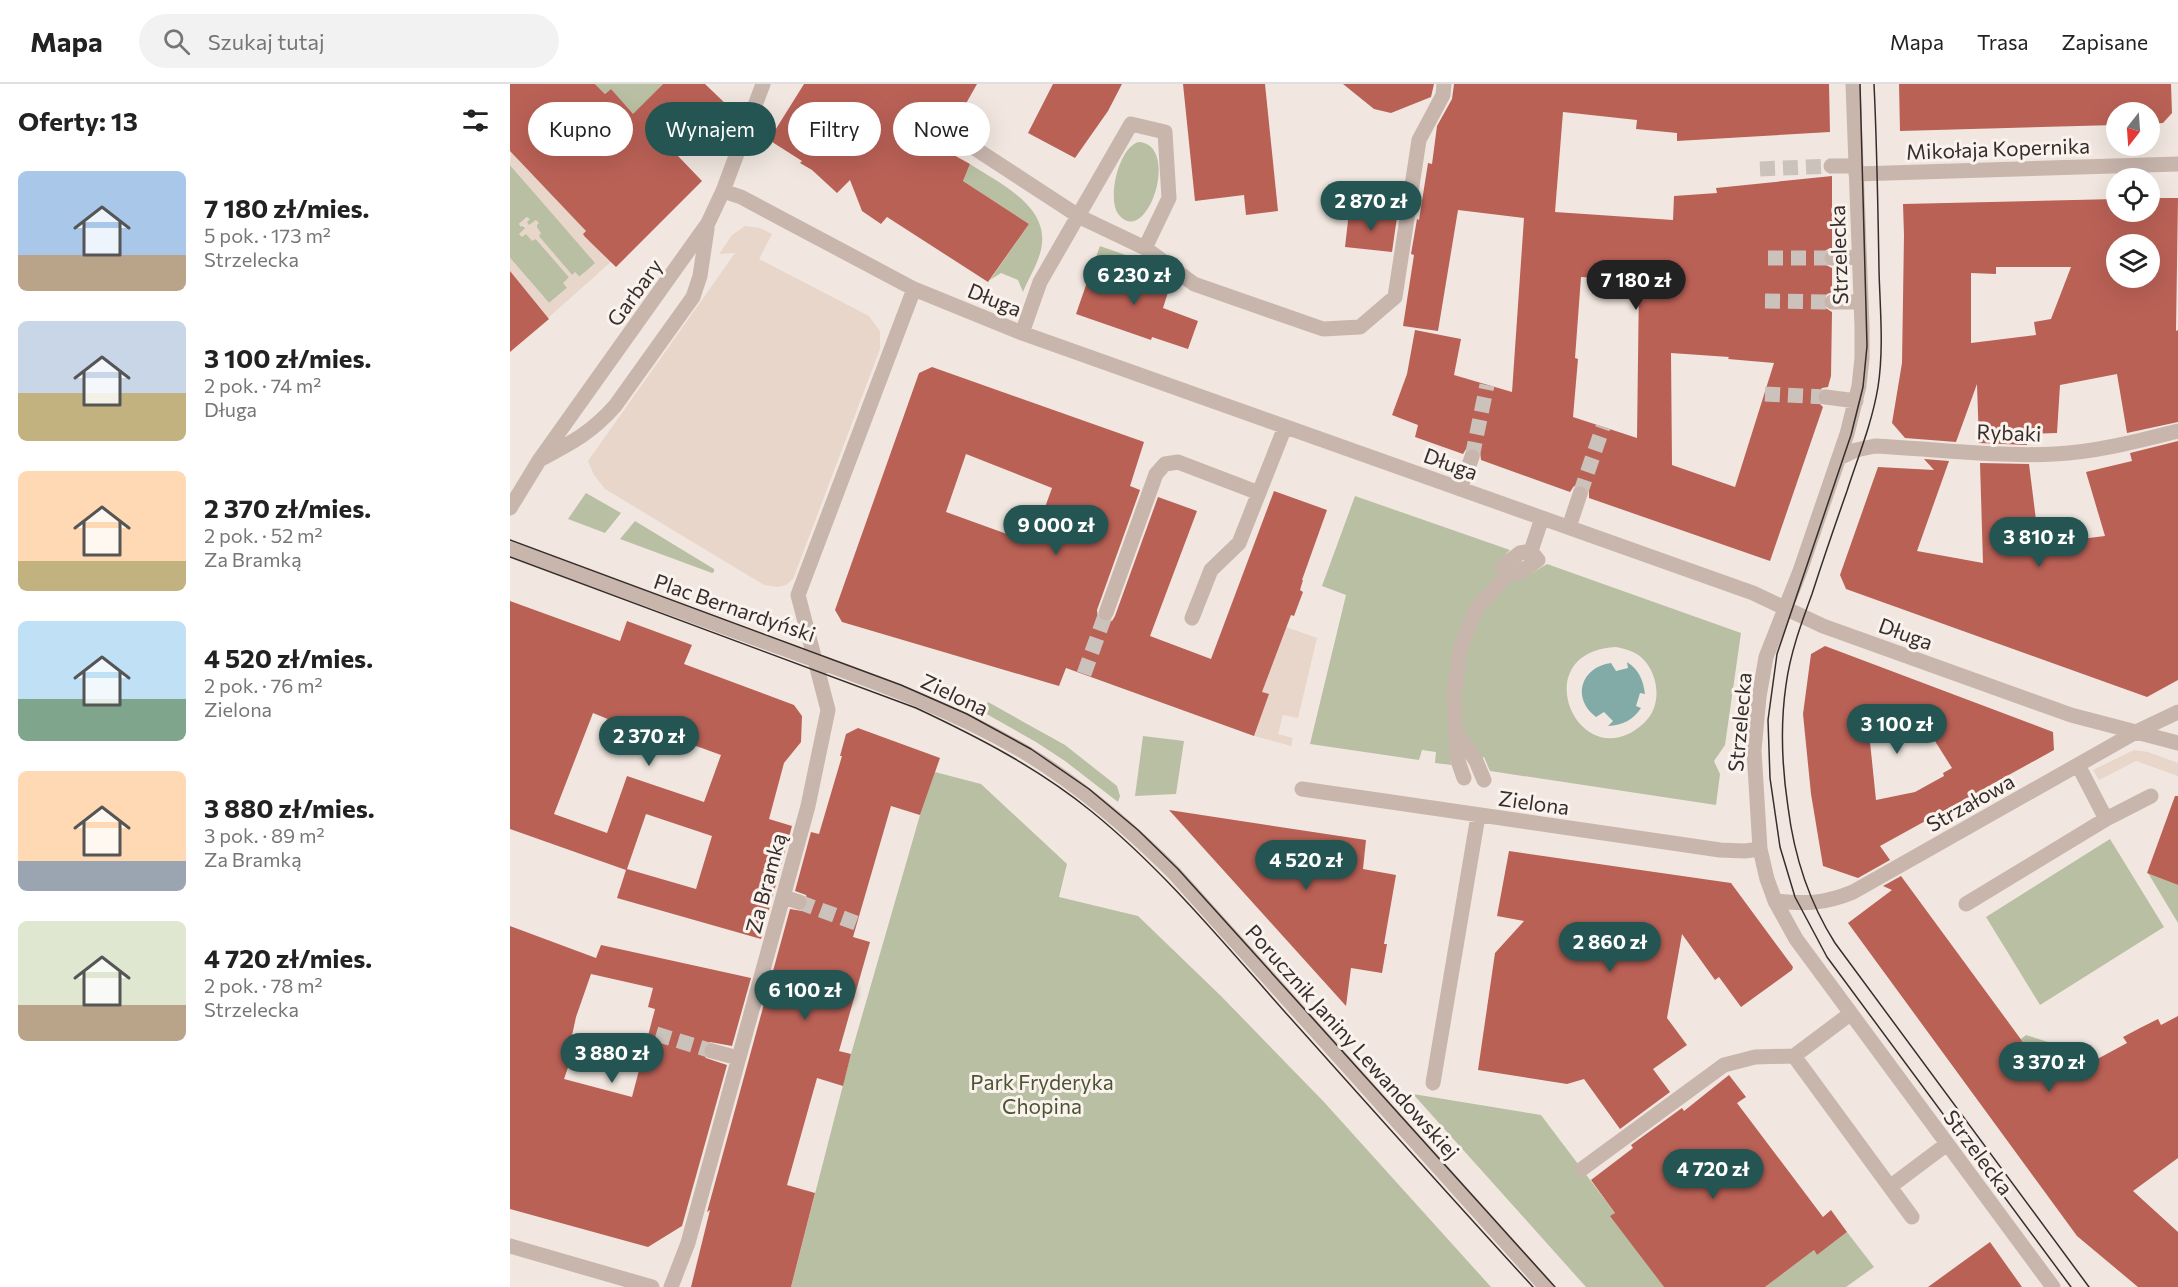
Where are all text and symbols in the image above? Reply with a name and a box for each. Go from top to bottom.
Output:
search box [139,14,559,68]
text: Mapa [30,24,103,58]
icon: search [160,25,193,58]
text: Szukaj tutaj [208,28,325,55]
text: Mapa [1890,29,1944,54]
text: Trasa [1977,29,2028,54]
text: Zapisane [2061,29,2148,54]
chip: Kupno [528,102,633,156]
chip: Wynajem [645,102,776,156]
chip: Filtry [788,102,881,156]
chip: Nowe [893,102,990,156]
north arrow [2106,102,2160,156]
map controls [2106,102,2160,288]
icon: filters [459,104,492,137]
text: Oferty: 13 [18,105,138,136]
street label: Mikołaja Kopernika [1906,132,2090,164]
button: locate [2106,168,2160,222]
pin: 2 870 zł [1309,181,1433,232]
text: 2 870 zł [1335,188,1407,212]
text: 7 180 zł/mies. [204,192,369,223]
icon: home [66,195,138,267]
street label: Strzelecka [1824,205,1852,305]
text: 5 pok. · 173 m² [204,223,331,247]
button: layers [2106,234,2160,288]
text: Strzelecka [204,247,299,271]
street label: Garbary [601,253,667,331]
pin: 6 230 zł [1072,255,1196,306]
pin: 7 180 zł [1574,260,1698,311]
text: 6 230 zł [1097,262,1171,286]
text: 7 180 zł [1601,267,1671,291]
street label: Długa [964,277,1026,321]
text: 3 100 zł/mies. [204,342,371,373]
icon: home [66,345,138,417]
text: 2 pok. · 74 m² [204,373,321,397]
text: Długa [204,397,257,421]
street label: Rybaki [1976,418,2042,446]
street label: Długa [1421,442,1481,484]
text: 2 370 zł/mies. [204,492,371,523]
icon: home [66,495,138,567]
pin: 9 000 zł [994,505,1118,556]
text: 9 000 zł [1017,512,1095,536]
pin: 3 810 zł [1977,517,2101,568]
text: 2 pok. · 52 m² [204,523,323,547]
text: 3 810 zł [2003,524,2075,548]
text: Za Bramką [204,547,302,571]
street label: Plac Bernardyński [651,568,819,646]
street label: Długa [1876,612,1936,654]
text: 4 520 zł/mies. [204,642,373,673]
icon: home [66,645,138,717]
street label: Zielona [917,668,993,720]
street label: Strzelecka [1722,671,1756,773]
text: 2 pok. · 76 m² [204,673,323,697]
text: Zielona [204,697,272,721]
pin: 3 100 zł [1835,704,1959,755]
text: 3 100 zł [1861,711,1933,735]
pin: 2 370 zł [587,716,711,767]
text: 2 370 zł [613,723,685,747]
street label: Strzałowa [1922,768,2018,836]
street label: Zielona [1497,785,1571,819]
text: 3 880 zł/mies. [204,792,375,823]
icon: home [66,795,138,867]
text: 3 pok. · 89 m² [204,823,325,847]
street label: Za Bramką [740,830,790,936]
pin: 4 520 zł [1244,840,1368,891]
text: Za Bramką [204,847,302,871]
text: 4 520 zł [1269,847,1343,871]
street label: Porucznik Janiny Lewandowskiej [1241,919,1465,1163]
pin: 2 860 zł [1548,922,1672,973]
text: 2 860 zł [1573,929,1647,953]
text: 4 720 zł/mies. [204,942,372,973]
icon: home [66,945,138,1017]
pin: 6 100 zł [743,970,867,1021]
text: 2 pok. · 78 m² [204,973,323,997]
text: 6 100 zł [768,977,842,1001]
text: Strzelecka [204,997,299,1021]
pin: 3 880 zł [550,1033,674,1084]
text: 3 880 zł [575,1040,649,1064]
pin: 3 370 zł [1987,1042,2111,1093]
text: 3 370 zł [2013,1049,2085,1073]
park label: Park Fryderyka Chopina [970,1069,1114,1118]
street label: Strzelecka [1939,1105,2019,1199]
pin: 4 720 zł [1651,1149,1775,1200]
text: 4 720 zł [1677,1156,1749,1180]

